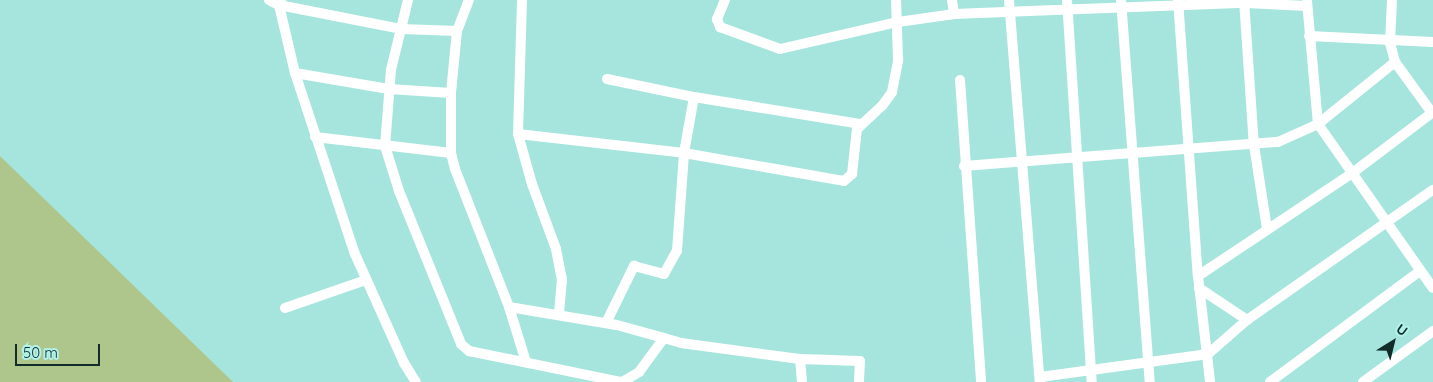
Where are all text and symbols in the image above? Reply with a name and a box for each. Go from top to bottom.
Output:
north arrow [1368,317,1418,367]
text: U [1393,320,1411,340]
scale bar [18,334,102,366]
text: 50 m [23,343,58,362]

